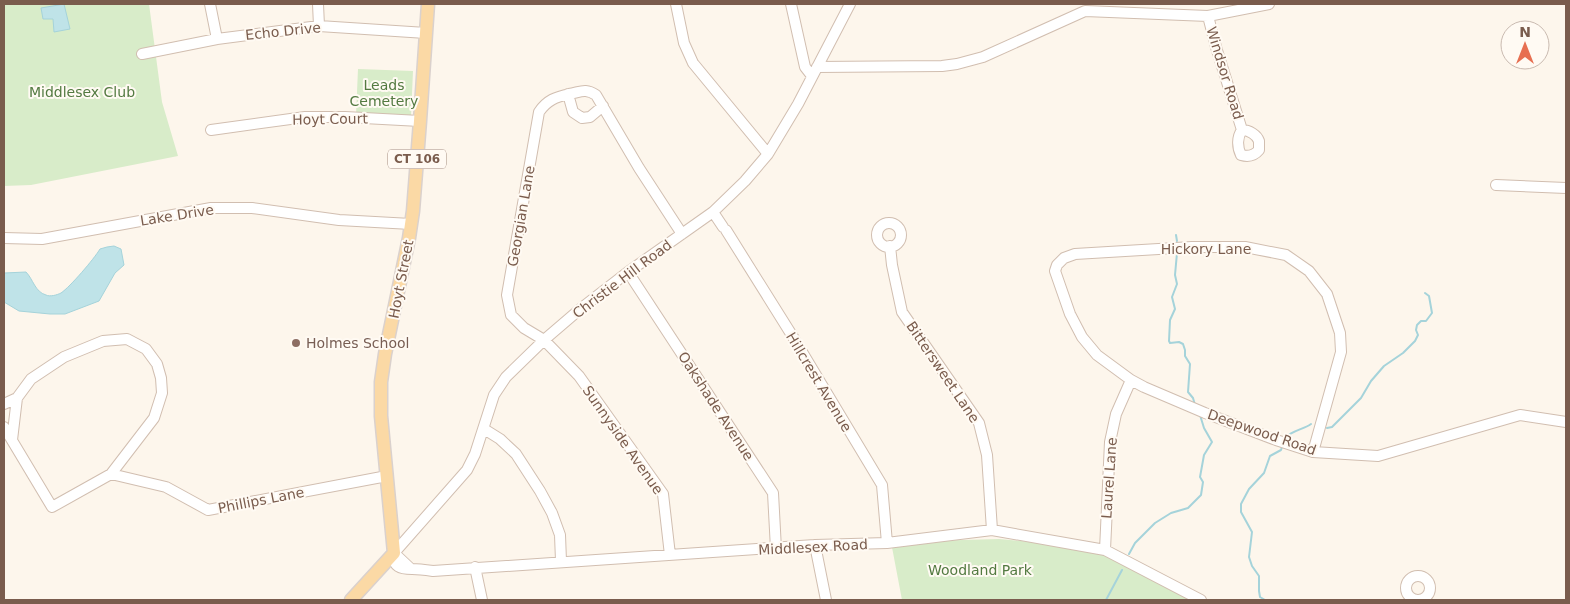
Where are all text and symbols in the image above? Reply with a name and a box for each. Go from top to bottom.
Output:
street label: Echo Drive [244,19,322,43]
north arrow [1500,20,1550,70]
text: N [1519,24,1531,40]
street label: Windsor Road [1203,25,1247,121]
park label: Leads Cemetery [350,77,418,109]
park label: Middlesex Club [29,84,135,100]
street label: Hoyt Court [292,110,369,128]
road number: CT 106 [388,150,446,168]
street label: Georgian Lane [504,164,538,268]
street label: Lake Drive [139,201,215,229]
street label: Christie Hill Road [569,237,675,321]
street label: Hoyt Street [386,238,417,320]
street label: Hickory Lane [1161,241,1251,257]
street label: Bittersweet Lane [903,318,983,426]
street label: Hillcrest Avenue [783,329,855,435]
place label: Holmes School [306,335,409,351]
marker: Holmes School [290,337,302,349]
street label: Oakshade Avenue [675,349,757,463]
street label: Sunnyside Avenue [579,383,667,497]
street label: Deepwood Road [1206,406,1318,458]
street label: Laurel Lane [1098,437,1120,519]
street label: Phillips Lane [217,484,305,516]
street label: Middlesex Road [758,536,868,558]
park label: Woodland Park [928,562,1033,578]

